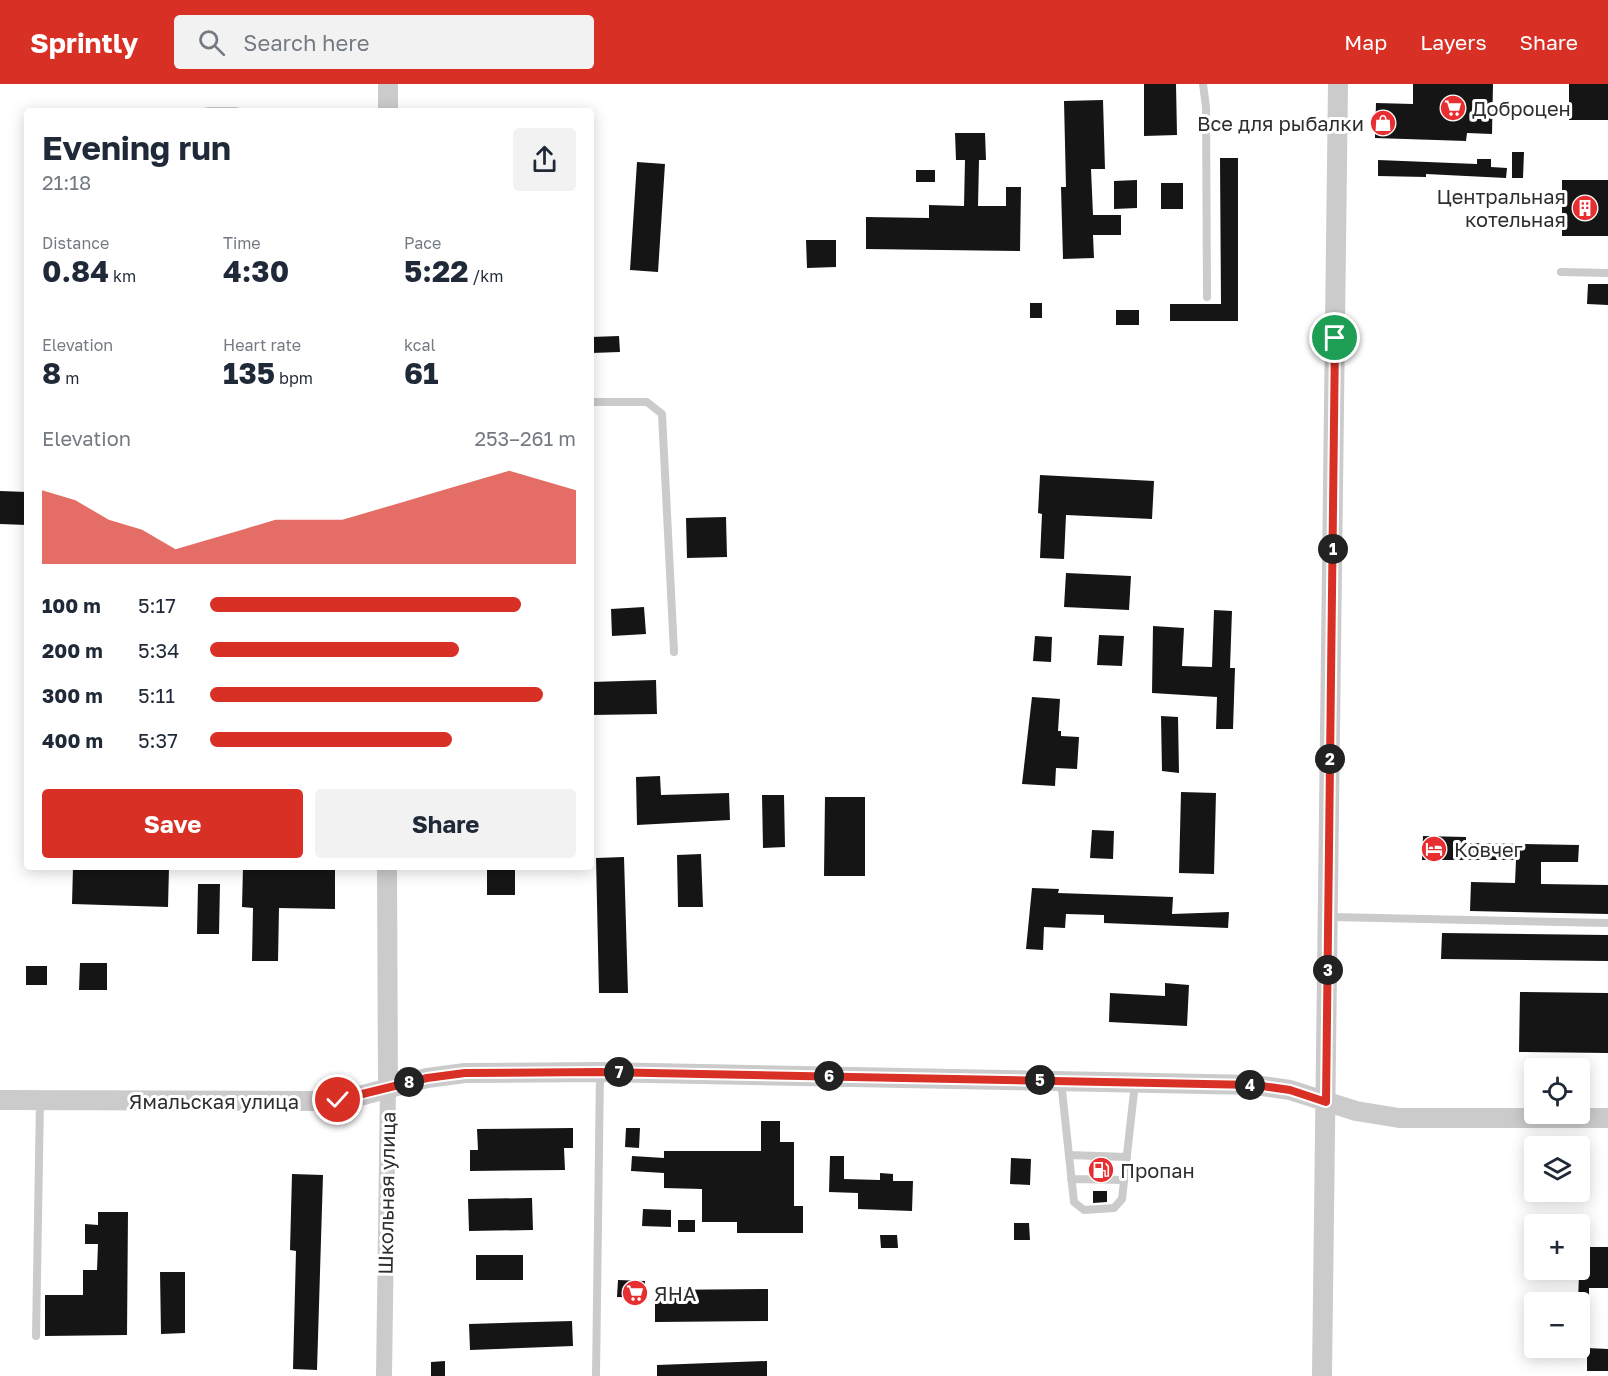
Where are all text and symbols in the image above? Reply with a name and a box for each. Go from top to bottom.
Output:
search box [174,15,594,69]
text: Sprintly [30,26,138,59]
icon: search [195,26,228,59]
text: Search here [243,29,369,56]
text: Map [1344,29,1387,55]
text: Layers [1420,29,1487,55]
text: Share [1520,29,1578,55]
supermarket icon: Доброцен [1438,93,1468,123]
place label: Доброцен [1472,96,1571,120]
shop icon: Все для рыбалки [1368,108,1398,138]
place label: Все для рыбалки [1197,111,1364,135]
text: Evening run [42,128,231,167]
button: share [513,128,576,191]
text: 21:18 [42,170,91,194]
place label: Центральная котельная [1437,184,1566,231]
building icon: Центральная котельная [1570,193,1600,223]
text: Distance [42,233,109,253]
text: Time [223,233,261,253]
text: Pace [404,233,441,253]
text: 0.84 [42,253,109,289]
text: 4:30 [223,253,289,289]
text: 5:22 [404,253,469,289]
text: km [109,266,136,286]
text: /km [469,266,503,286]
pin [1309,312,1360,363]
icon: arrive [1318,321,1351,354]
text: Elevation [42,335,113,355]
text: Heart rate [223,335,301,355]
text: kcal [404,335,436,355]
text: 8 [42,355,61,391]
text: 135 [223,355,275,391]
text: 61 [404,355,439,391]
text: m [61,368,79,388]
text: bpm [275,368,313,388]
text: Elevation [42,426,131,450]
text: 253–261 m [474,426,576,450]
pin: 1 [1318,534,1348,564]
text: 1 [1329,539,1337,559]
text: 100 m [42,593,101,617]
text: 5:17 [138,593,176,617]
text: 200 m [42,638,103,662]
text: 5:34 [138,638,180,662]
text: 300 m [42,683,103,707]
text: 5:11 [138,683,175,707]
text: 400 m [42,728,103,752]
text: 5:37 [138,728,178,752]
pin: 2 [1315,744,1345,774]
text: 2 [1325,749,1335,769]
button: Save [42,789,303,858]
button: Share [315,789,576,858]
hotel icon: Ковчег [1419,834,1449,864]
place label: Ковчег [1454,837,1523,861]
pin: 3 [1313,955,1343,985]
text: 3 [1323,960,1333,980]
pin: 7 [604,1057,634,1087]
map controls [1524,1058,1590,1358]
button: locate [1524,1058,1590,1124]
pin: 6 [814,1061,844,1091]
text: 7 [615,1062,623,1082]
pin: 5 [1025,1065,1055,1095]
text: 6 [824,1066,834,1086]
pin: 8 [394,1067,424,1097]
text: 5 [1035,1070,1045,1090]
pin: 4 [1235,1070,1265,1100]
text: 8 [404,1072,414,1092]
pin [312,1074,363,1125]
text: 4 [1245,1075,1255,1095]
icon: check [321,1083,354,1116]
street label: Ямальская улица [129,1089,299,1113]
street label: Школьная улица [373,1111,399,1275]
button: layers [1524,1136,1590,1202]
fuel station icon: Пропан [1086,1155,1116,1185]
place label: Пропан [1120,1158,1195,1182]
button: + [1524,1214,1590,1280]
supermarket icon: ЯНА [620,1278,650,1308]
place label: ЯНА [654,1281,696,1305]
button: − [1524,1292,1590,1358]

